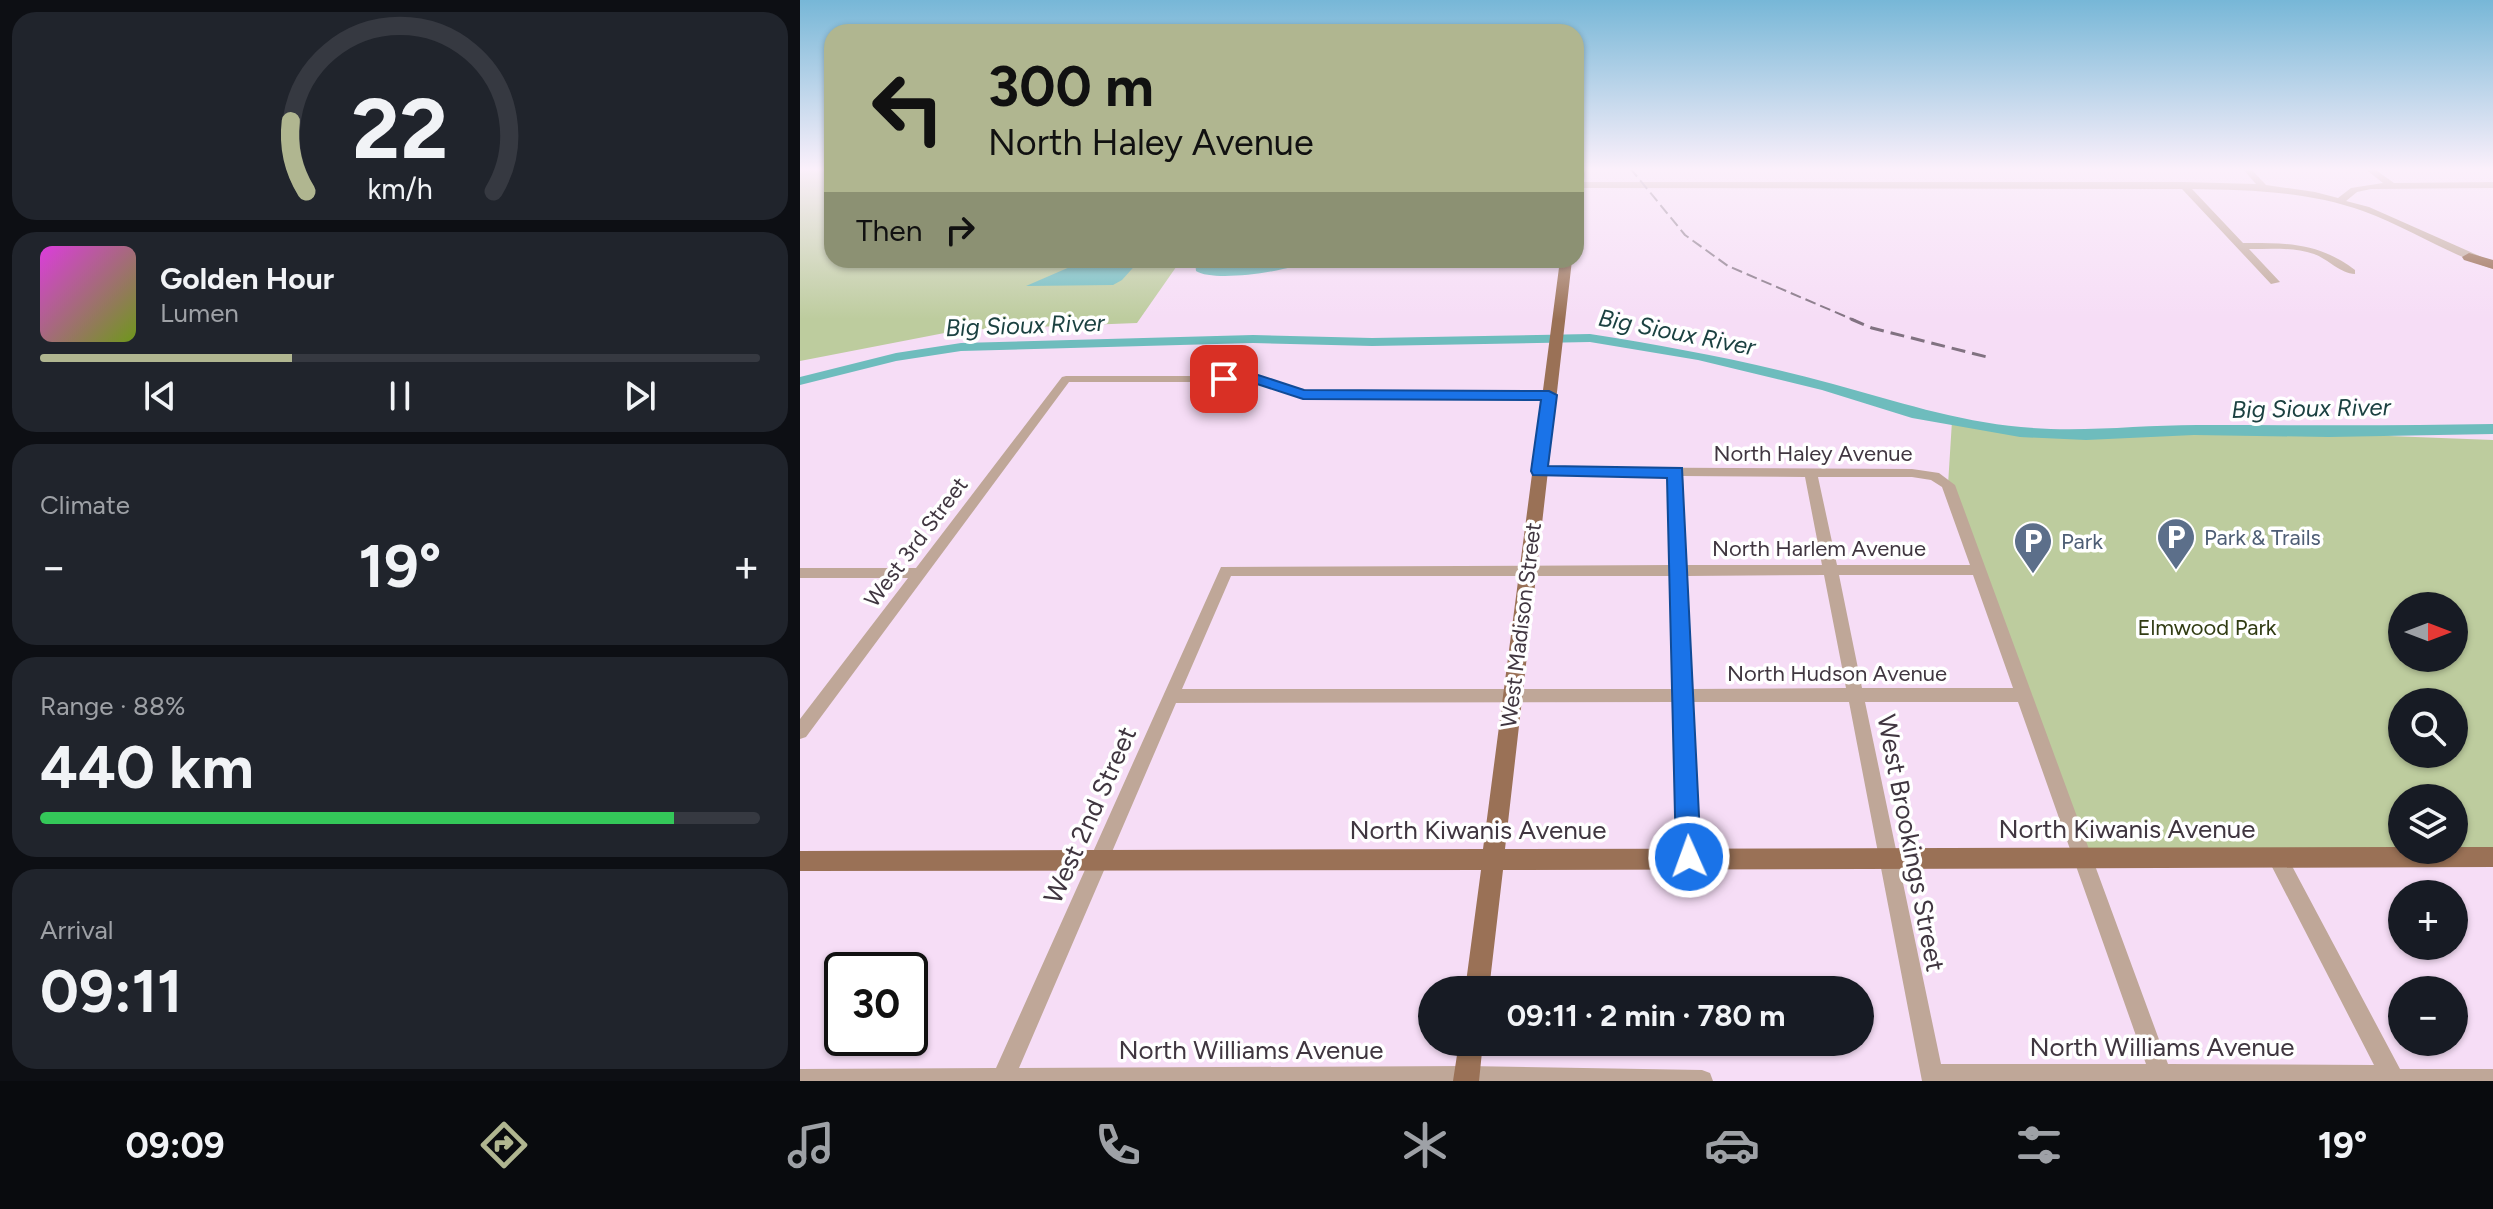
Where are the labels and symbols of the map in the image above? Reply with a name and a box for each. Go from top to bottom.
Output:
water label: Big Sioux River [1596,303,1759,362]
water label: Big Sioux River [945,308,1106,342]
pin [1190,345,1258,413]
water label: Big Sioux River [2231,392,2392,424]
street label: North Haley Avenue [1714,440,1912,467]
street label: West 3rd Street [858,472,974,612]
parking icon: Park & Trails [2155,516,2197,571]
parking icon: Park [2012,520,2054,575]
street label: West Madison Street [1495,521,1547,729]
place label: Park & Trails [2204,524,2321,551]
place label: Park [2061,528,2103,555]
street label: North Harlem Avenue [1712,535,1926,562]
north arrow [2388,592,2468,672]
park label: Elmwood Park [2137,614,2277,641]
street label: North Hudson Avenue [1727,660,1947,687]
street label: West Brookings Street [1870,712,1952,974]
street label: West 2nd Street [1037,722,1143,908]
street label: North Kiwanis Avenue [1999,813,2255,845]
street label: North Kiwanis Avenue [1350,814,1606,846]
position arrow [1647,815,1731,899]
speed limit sign: 30 [824,952,928,1056]
street label: North Williams Avenue [2029,1031,2295,1063]
street label: North Williams Avenue [1118,1034,1384,1066]

